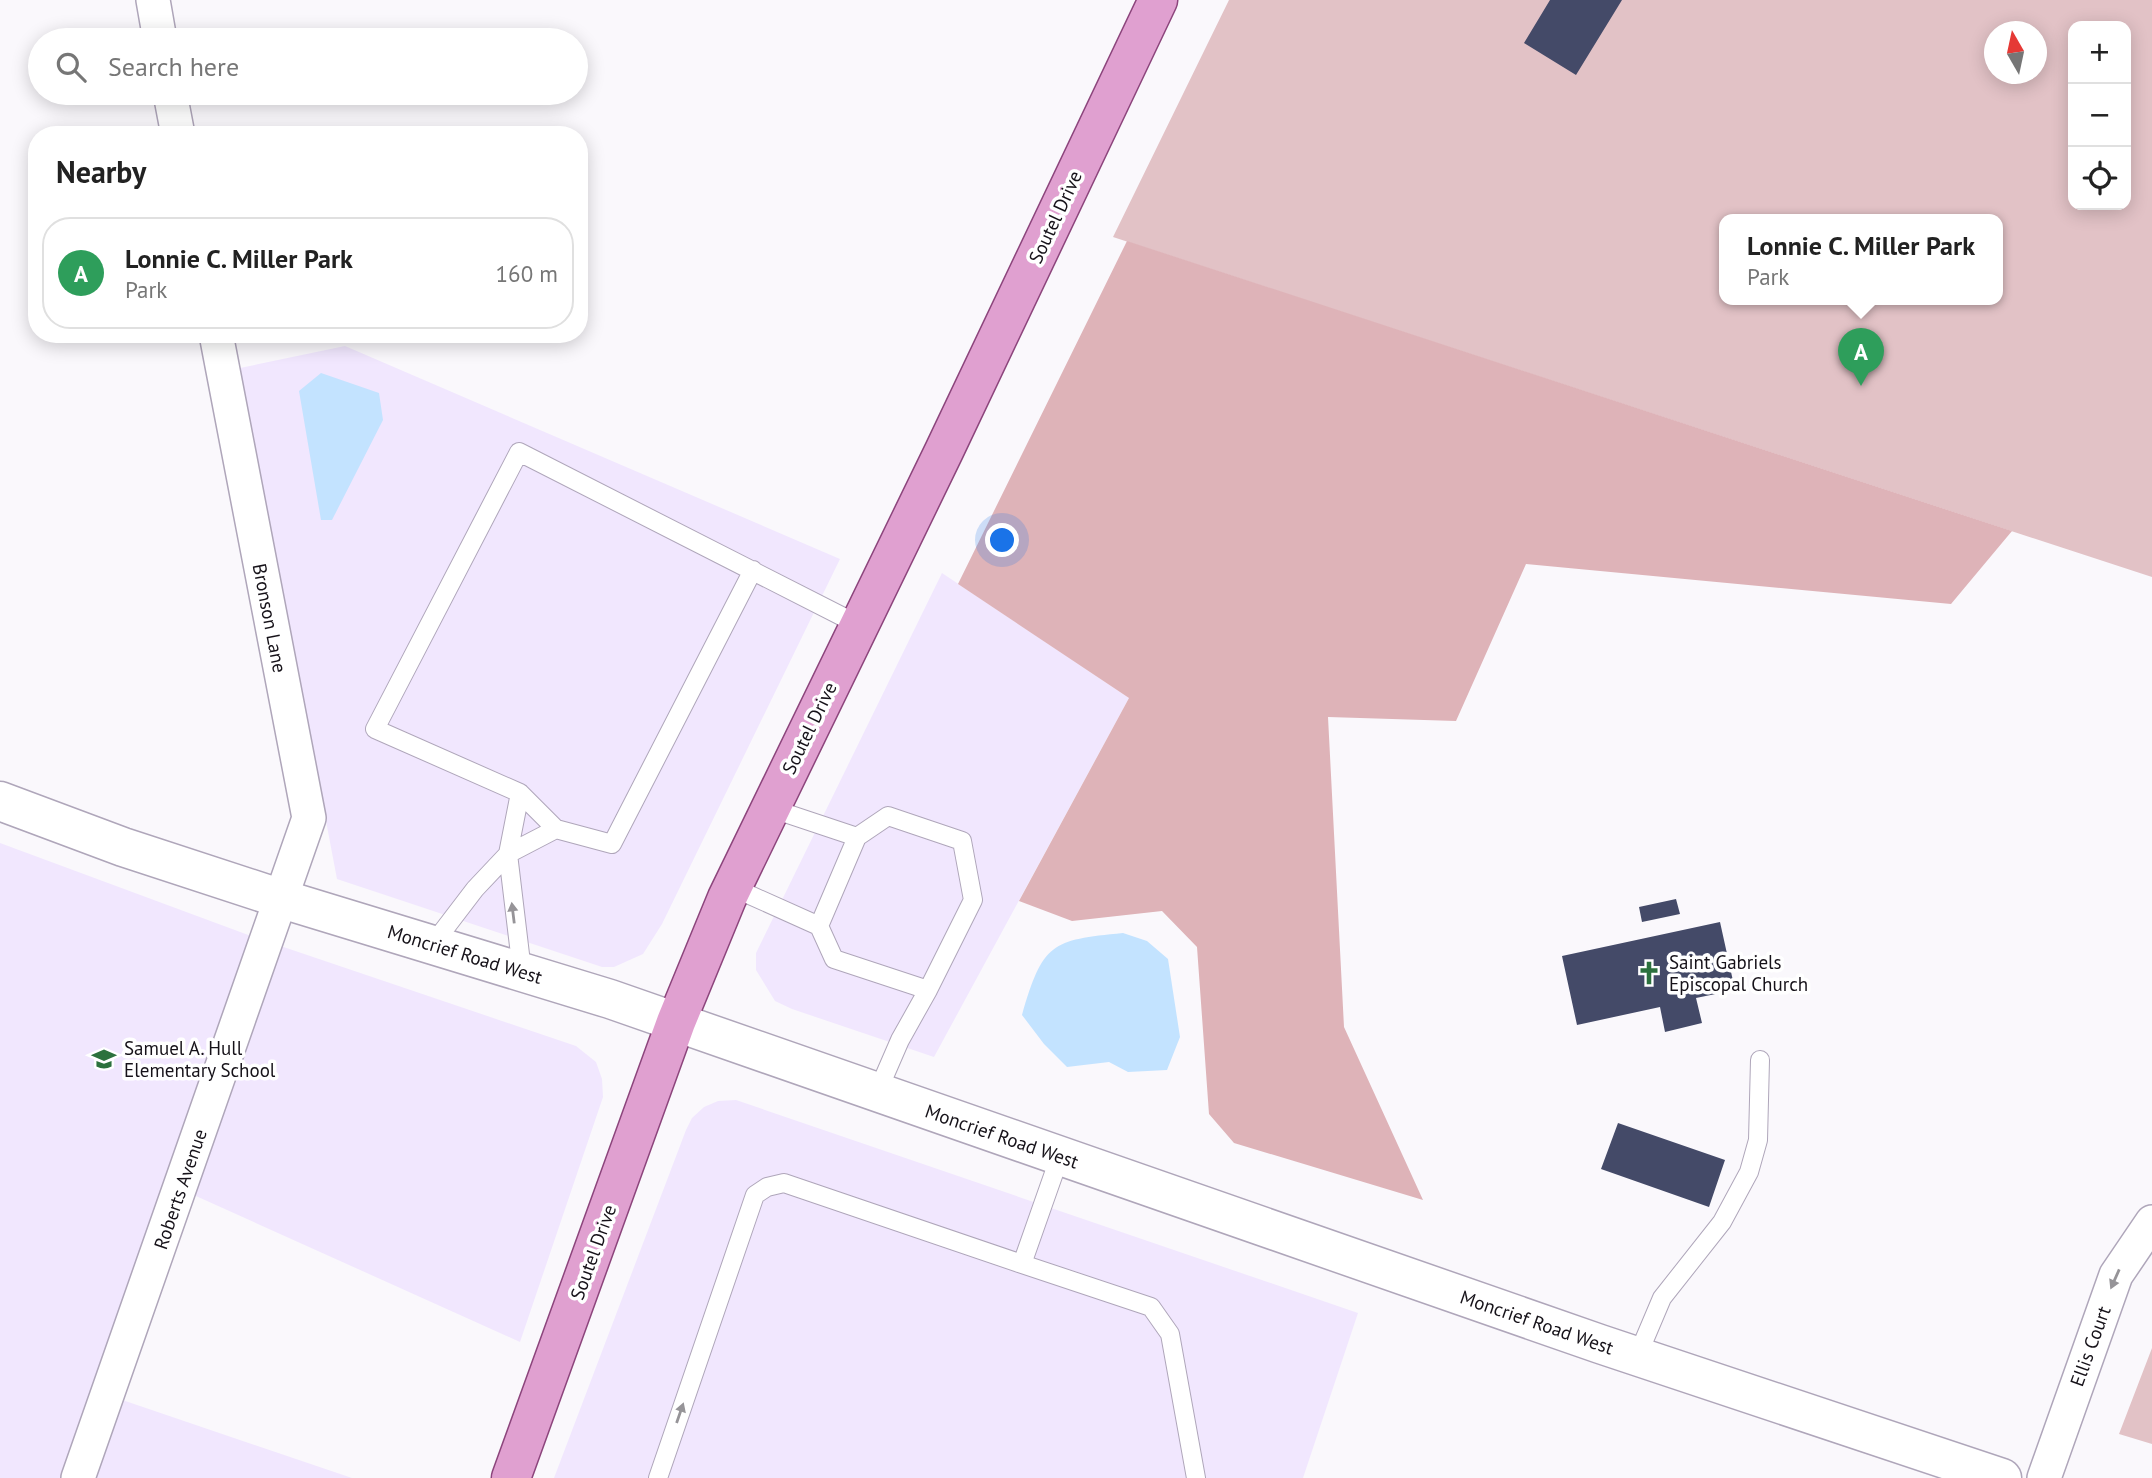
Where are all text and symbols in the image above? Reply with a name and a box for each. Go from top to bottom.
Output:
north arrow [1984,21,2047,84]
map controls [2068,21,2131,210]
button: + [2068,21,2131,84]
search box [28,28,588,105]
icon: search [52,48,90,86]
text: Search here [108,50,239,83]
button: − [2068,84,2131,147]
button: locate [2068,147,2131,210]
text: Nearby [56,152,146,191]
street label: Soutel Drive [1023,167,1087,267]
popup [1719,214,2003,305]
text: Lonnie C. Miller Park [1747,229,1975,262]
text: Lonnie C. Miller Park [125,242,353,275]
text: A [74,259,88,288]
text: 160 m [496,259,558,288]
text: Park [1747,262,1789,291]
text: Park [125,275,167,304]
pin: A [1838,328,1884,386]
your location [985,523,1019,557]
street label: Bronson Lane [248,561,292,675]
street label: Soutel Drive [776,678,842,778]
one-way arrow [508,901,519,923]
street label: Moncrief Road West [385,919,546,989]
place label: Saint Gabriels Episcopal Church [1669,950,1808,996]
church icon: Saint Gabriels Episcopal Church [1635,959,1663,987]
place label: Samuel A. Hull Elementary School [124,1036,276,1082]
school or university icon: Samuel A. Hull Elementary School [90,1045,118,1073]
street label: Moncrief Road West [922,1099,1082,1174]
street label: Roberts Avenue [148,1126,212,1252]
street label: Soutel Drive [565,1201,621,1303]
one-way arrow [2109,1269,2121,1289]
street label: Moncrief Road West [1457,1285,1617,1360]
street label: Ellis Court [2064,1302,2116,1389]
one-way arrow [675,1403,686,1424]

